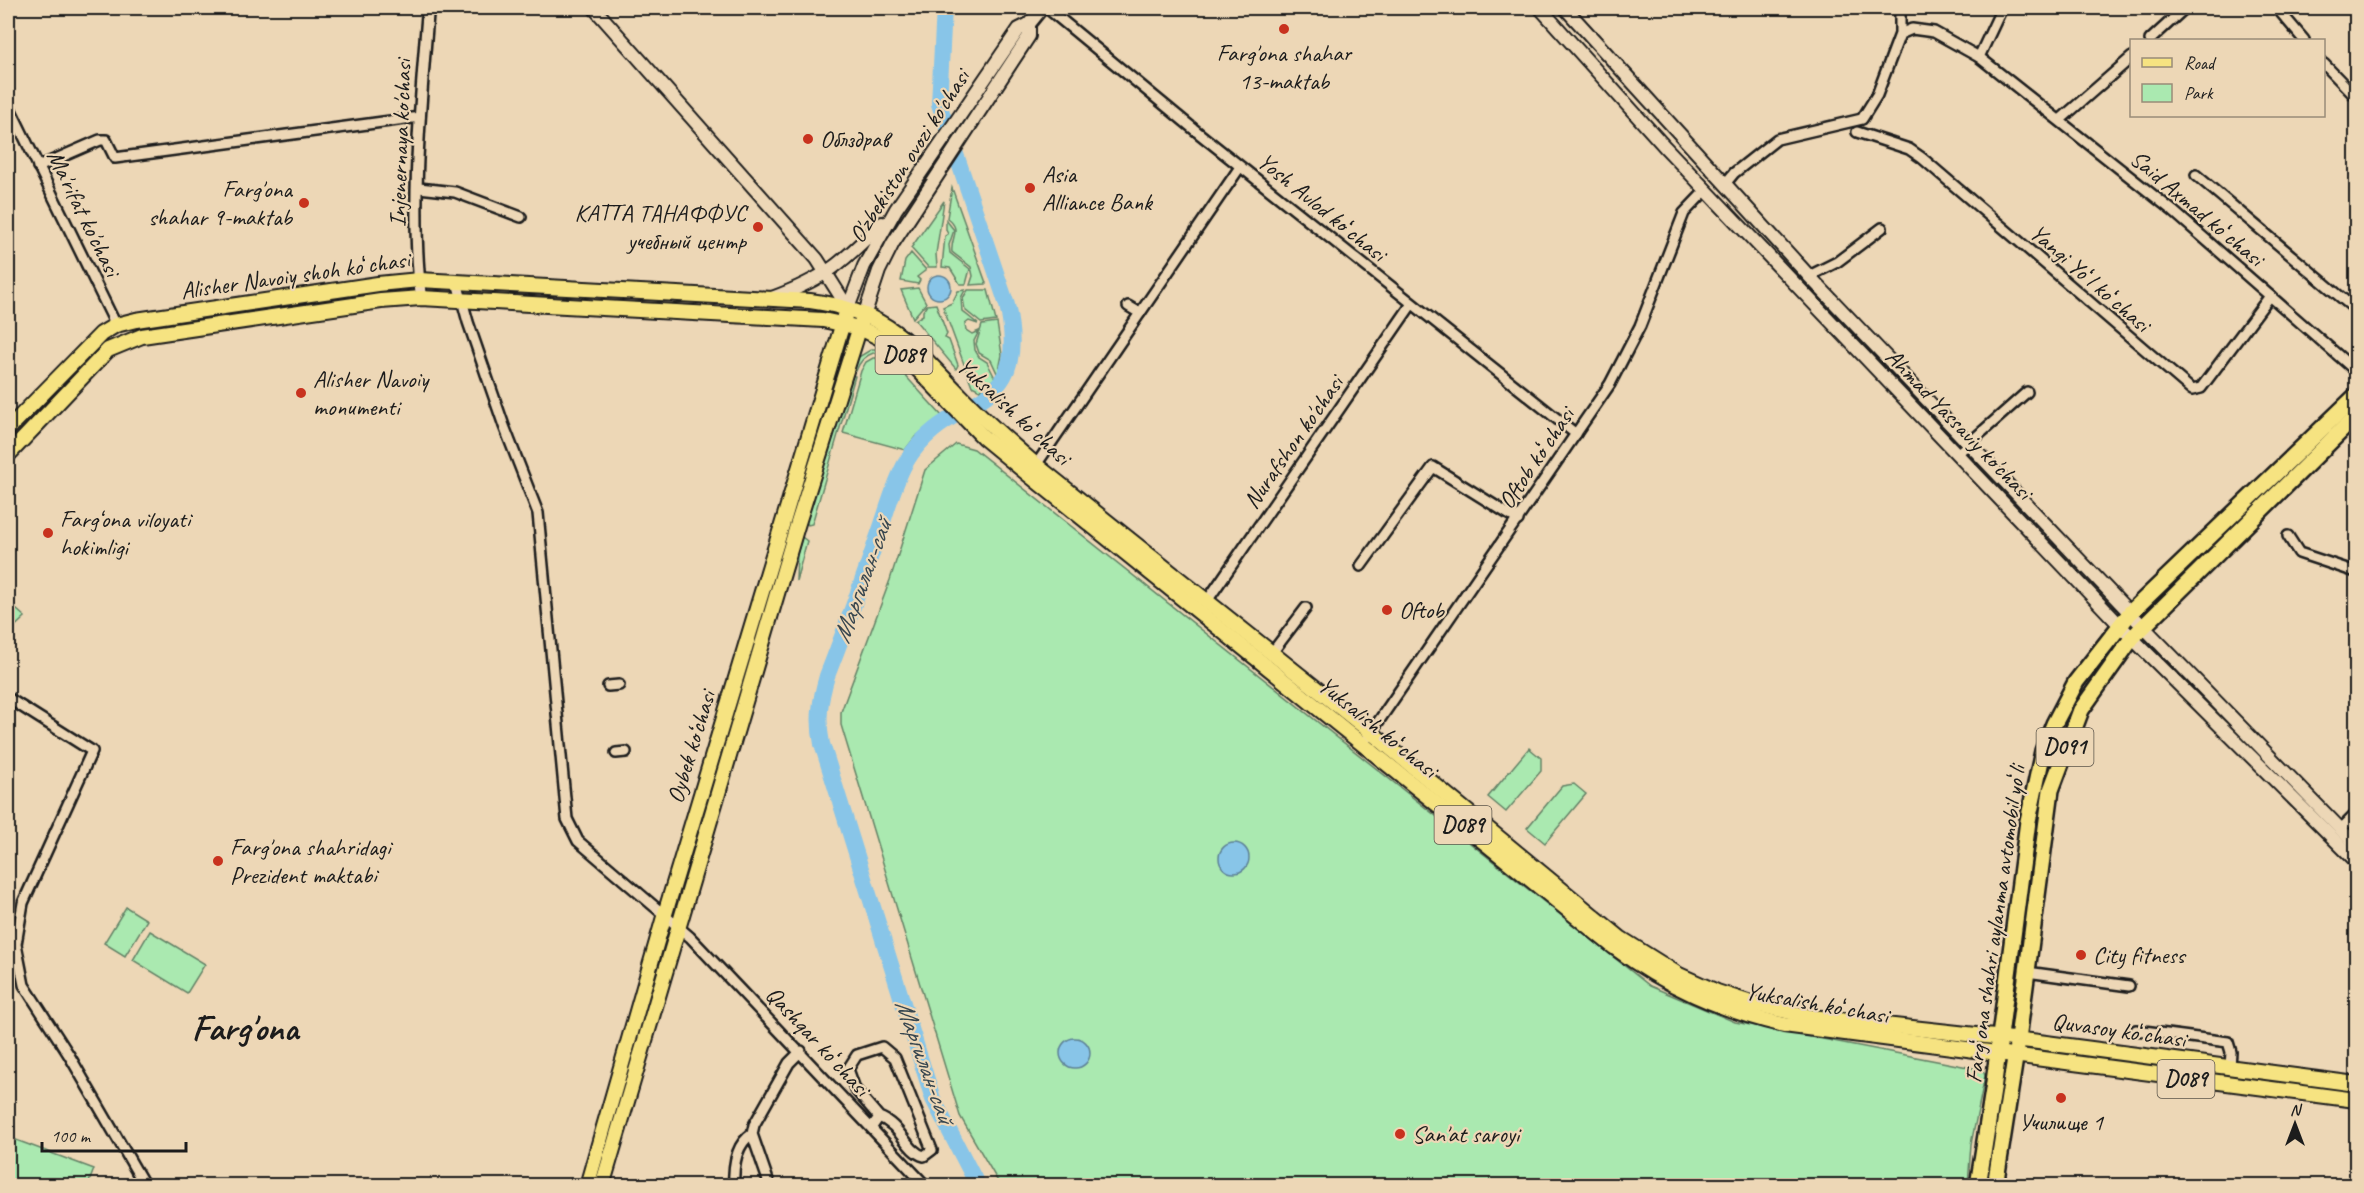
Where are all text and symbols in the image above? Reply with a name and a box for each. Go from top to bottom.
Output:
marker: Farg'ona shahar 13-maktab [1277,22,1291,36]
place label: Farg'ona shahar 13-maktab [1217,38,1354,96]
legend [2130,39,2325,117]
text: Road [2184,52,2217,74]
street label: Injenernaya ko'chasi [382,56,418,227]
street label: O'zbekiston ovozi ko'chasi [842,62,978,248]
text: Park [2184,82,2214,104]
place label: Облздрав [820,124,893,154]
marker: Облздрав [801,132,815,146]
street label: Said Axmad koʻchasi [2124,143,2272,274]
street label: Ma'rifat ko'chasi [41,145,129,283]
street label: Yosh Avlod koʻchasi [1252,146,1394,270]
place label: Asia Alliance Bank [1042,159,1154,217]
place label: Farg'ona shahar 9-maktab [148,174,294,232]
marker: Asia Alliance Bank [1023,181,1037,195]
marker: Farg'ona shahar 9-maktab [297,196,311,210]
place label: КАТТА ТАНАФФУС учебный центр [575,198,749,256]
street label: Yangi Yoʻl koʻchasi [2024,217,2158,340]
marker: КАТТА ТАНАФФУС учебный центр [751,220,765,234]
street label: Alisher Navoiy shoh koʻchasi [179,244,414,306]
road number: D089 [876,336,932,374]
street label: Ahmad Yassaviy ko'chasi [1879,342,2041,508]
street label: Yuksalish koʻchasi [951,351,1079,473]
place label: Alisher Navoiy monumenti [313,364,430,422]
street label: Nurafshon ko'chasi [1236,368,1351,514]
marker: Alisher Navoiy monumenti [294,386,308,400]
street label: Oftob koʻchasi [1491,400,1582,514]
place label: Farg‘ona viloyati hokimligi [60,504,194,562]
water label: Маргилан-сай [824,510,901,647]
marker: Farg‘ona viloyati hokimligi [41,526,55,540]
place label: Oftob [1399,595,1445,625]
marker: Oftob [1380,603,1394,617]
street label: Yuksalish koʻchasi [1312,670,1446,786]
street label: Oybek ko‘chasi [660,685,723,807]
road number: D091 [2036,728,2094,766]
street label: Fargʻona shahri aylanma avtomobil yoʻli [1958,761,2032,1085]
road number: D089 [1434,806,1492,844]
place label: Farg'ona shahridagi Prezident maktabi [230,832,394,890]
marker: Farg'ona shahridagi Prezident maktabi [211,854,225,868]
place label: City fitness [2093,940,2186,970]
marker: City fitness [2074,948,2088,962]
street label: Yuksalish koʻchasi [1743,976,1893,1031]
street label: Qashqar koʻchasi [759,980,878,1104]
water label: Маргилан-сай [887,995,964,1132]
district label: Farg'ona [192,1005,301,1051]
street label: Quvasoy koʻchasi [2050,1006,2190,1055]
road number: D089 [2158,1060,2214,1098]
marker: Училище 1 [2054,1091,2068,1105]
north arrow [2265,1094,2325,1154]
text: N [2290,1100,2303,1120]
place label: Училище 1 [2019,1107,2104,1137]
scale bar [42,1115,186,1153]
place label: San'at saroyi [1412,1119,1522,1149]
text: 100 m [51,1125,92,1147]
marker: San'at saroyi [1393,1127,1407,1141]

